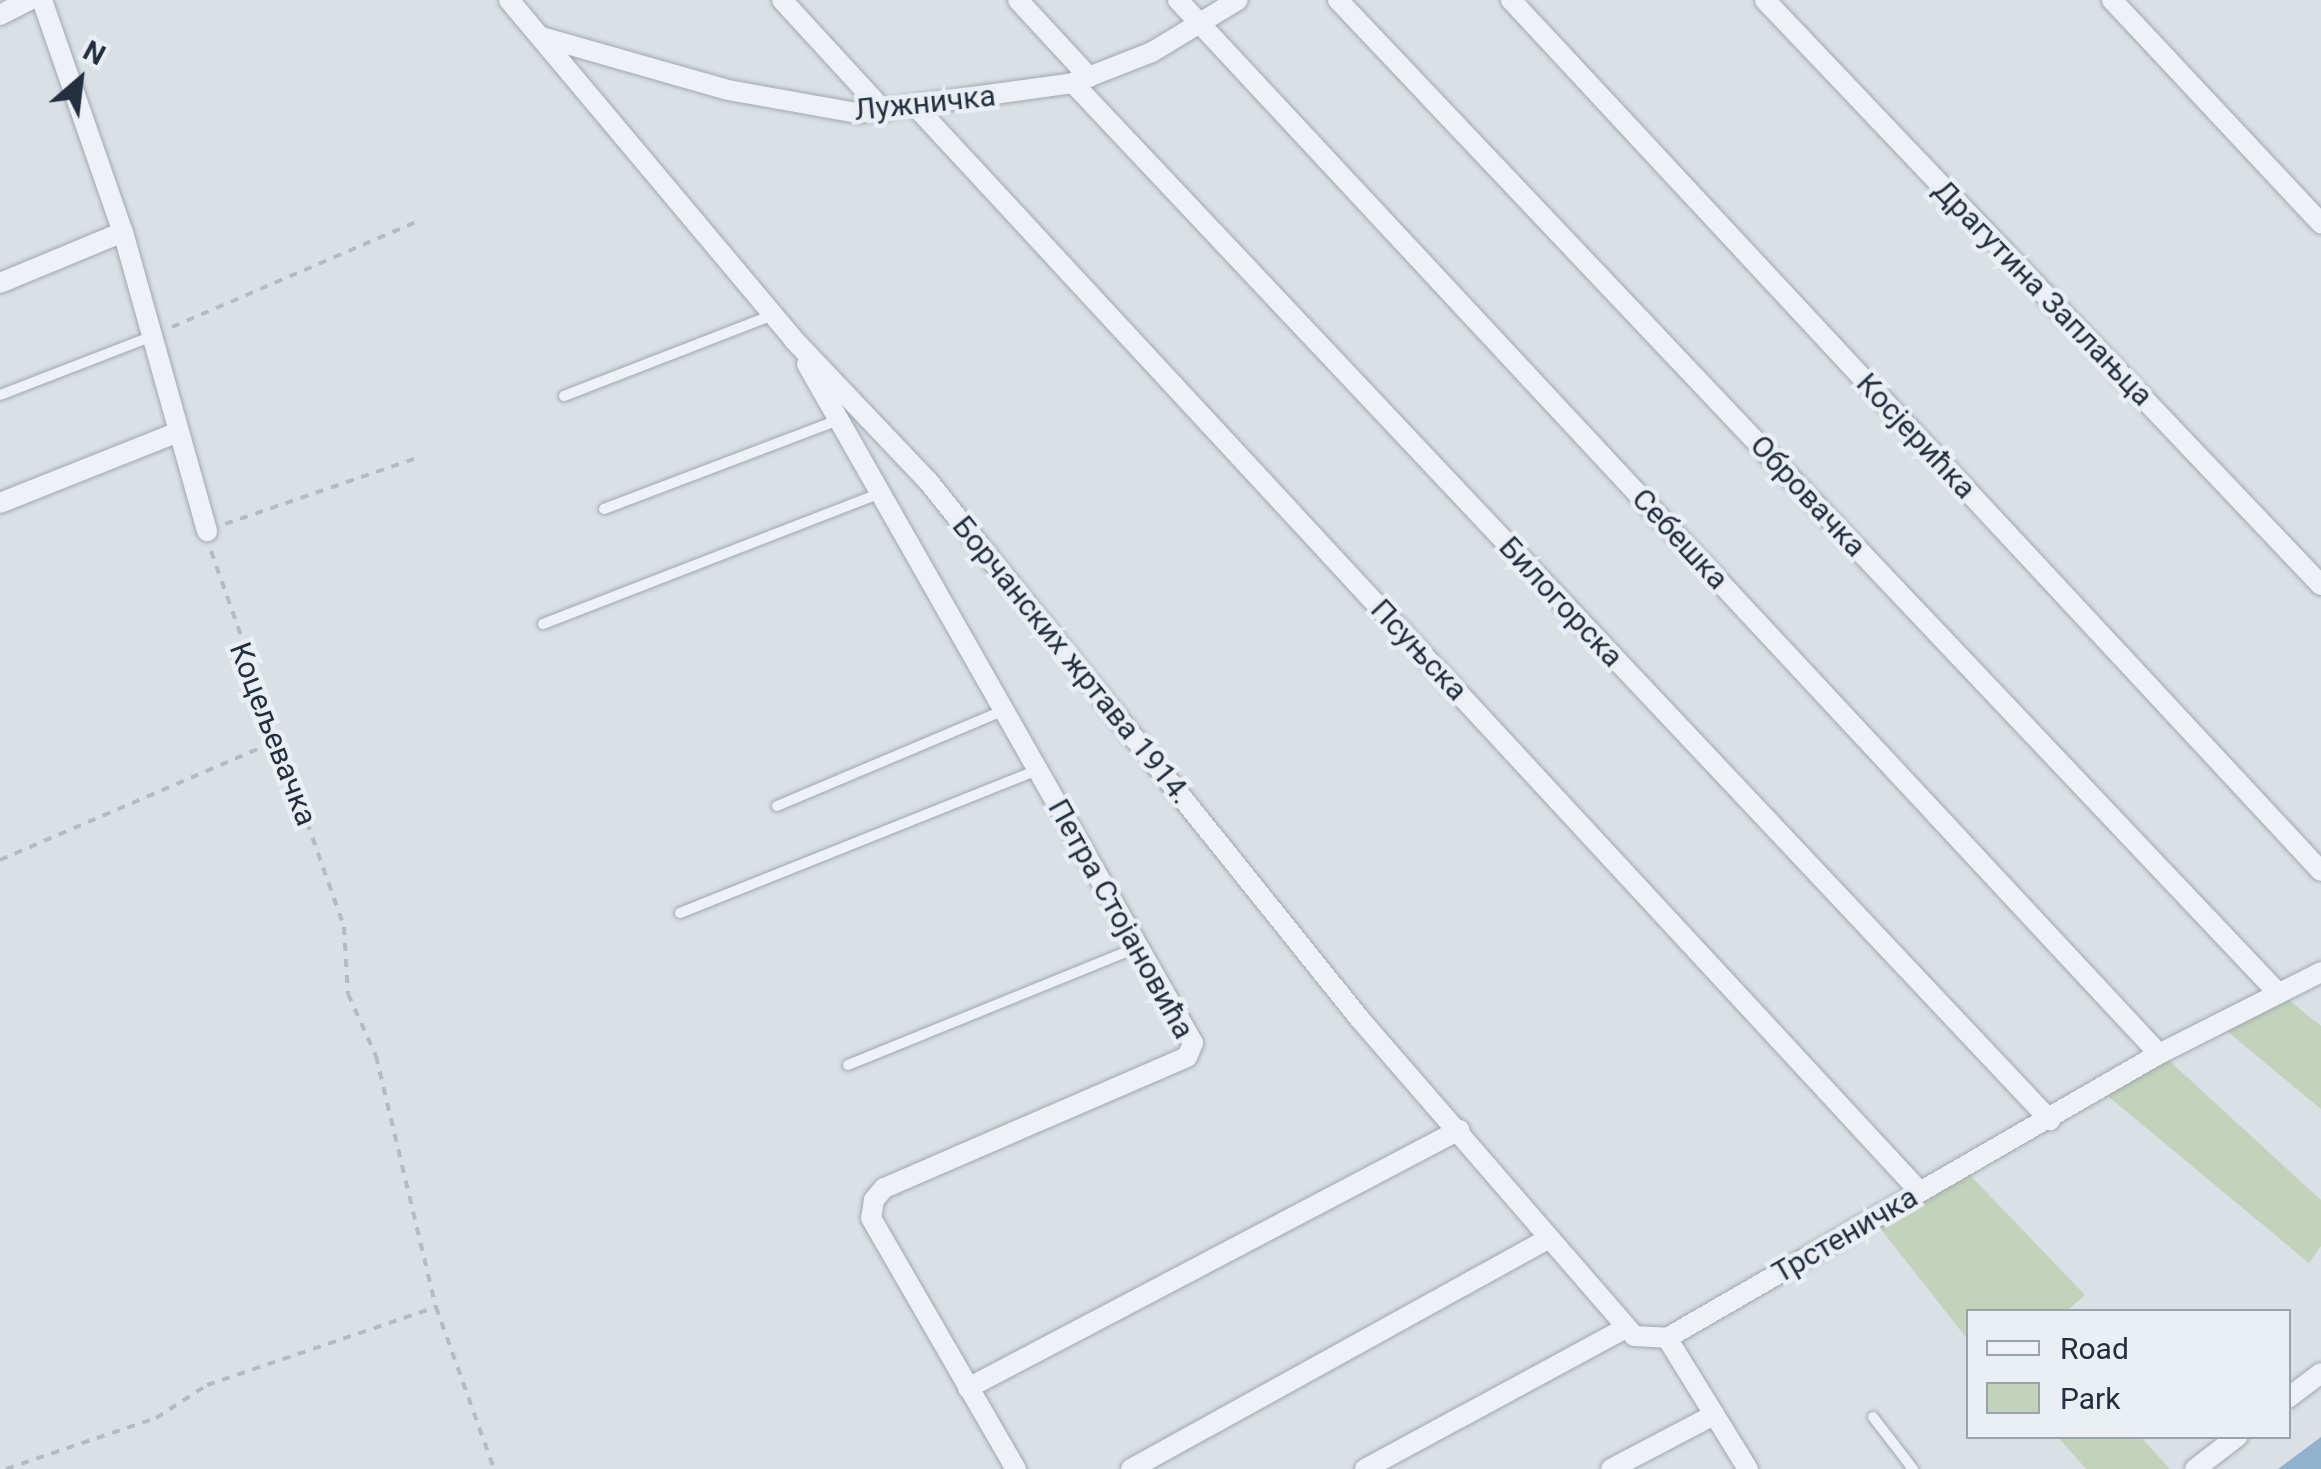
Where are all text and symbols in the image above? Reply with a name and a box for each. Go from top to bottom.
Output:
north arrow [30,30,130,130]
text: N [78,34,111,72]
street label: Лужничка [853,78,997,128]
street label: Драгутина Заплањца [1926,172,2160,414]
street label: Косјерићка [1849,366,1983,506]
street label: Обровачка [1743,428,1873,564]
street label: Себешка [1624,481,1736,597]
street label: Борчанских жртава 1914. [945,509,1199,811]
street label: Билогорска [1492,529,1630,675]
street label: Псуњска [1363,592,1475,708]
street label: Коцељевачка [222,637,324,831]
street label: Петра Стојановића [1040,793,1202,1045]
street label: Трстеничка [1766,1179,1924,1291]
legend [1966,1309,2291,1439]
text: Road [2060,1331,2129,1366]
text: Park [2060,1381,2120,1416]

